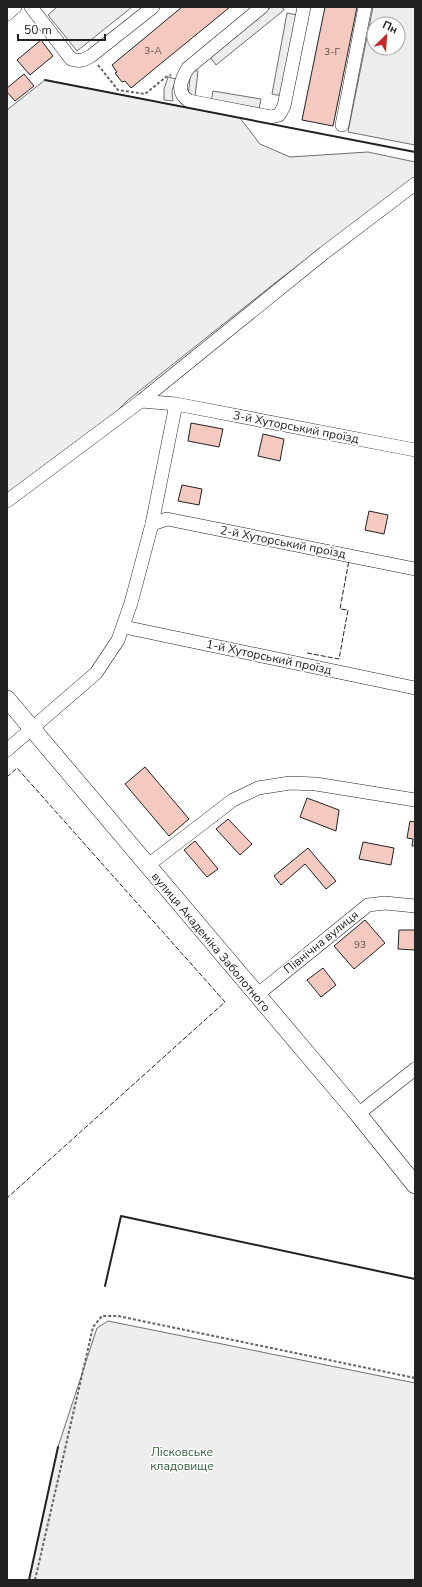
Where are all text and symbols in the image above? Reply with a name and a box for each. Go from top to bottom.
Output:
scale bar [18,16,105,42]
north arrow [366,16,406,56]
text: Пн [380,17,400,37]
text: 50 m [24,22,52,38]
house number: 3-А [144,44,162,58]
house number: 3-Г [324,45,340,59]
street label: 3-й Хуторський проїзд [232,407,360,447]
street label: 2-й Хуторський проїзд [219,522,347,562]
street label: 1-й Хуторський проїзд [205,636,333,678]
street label: вулиця Академіка Заболотного [148,869,274,1015]
street label: Північна вулиця [280,907,362,977]
house number: 93 [354,938,366,952]
park label: Лісковське кладовище [150,1444,214,1474]

